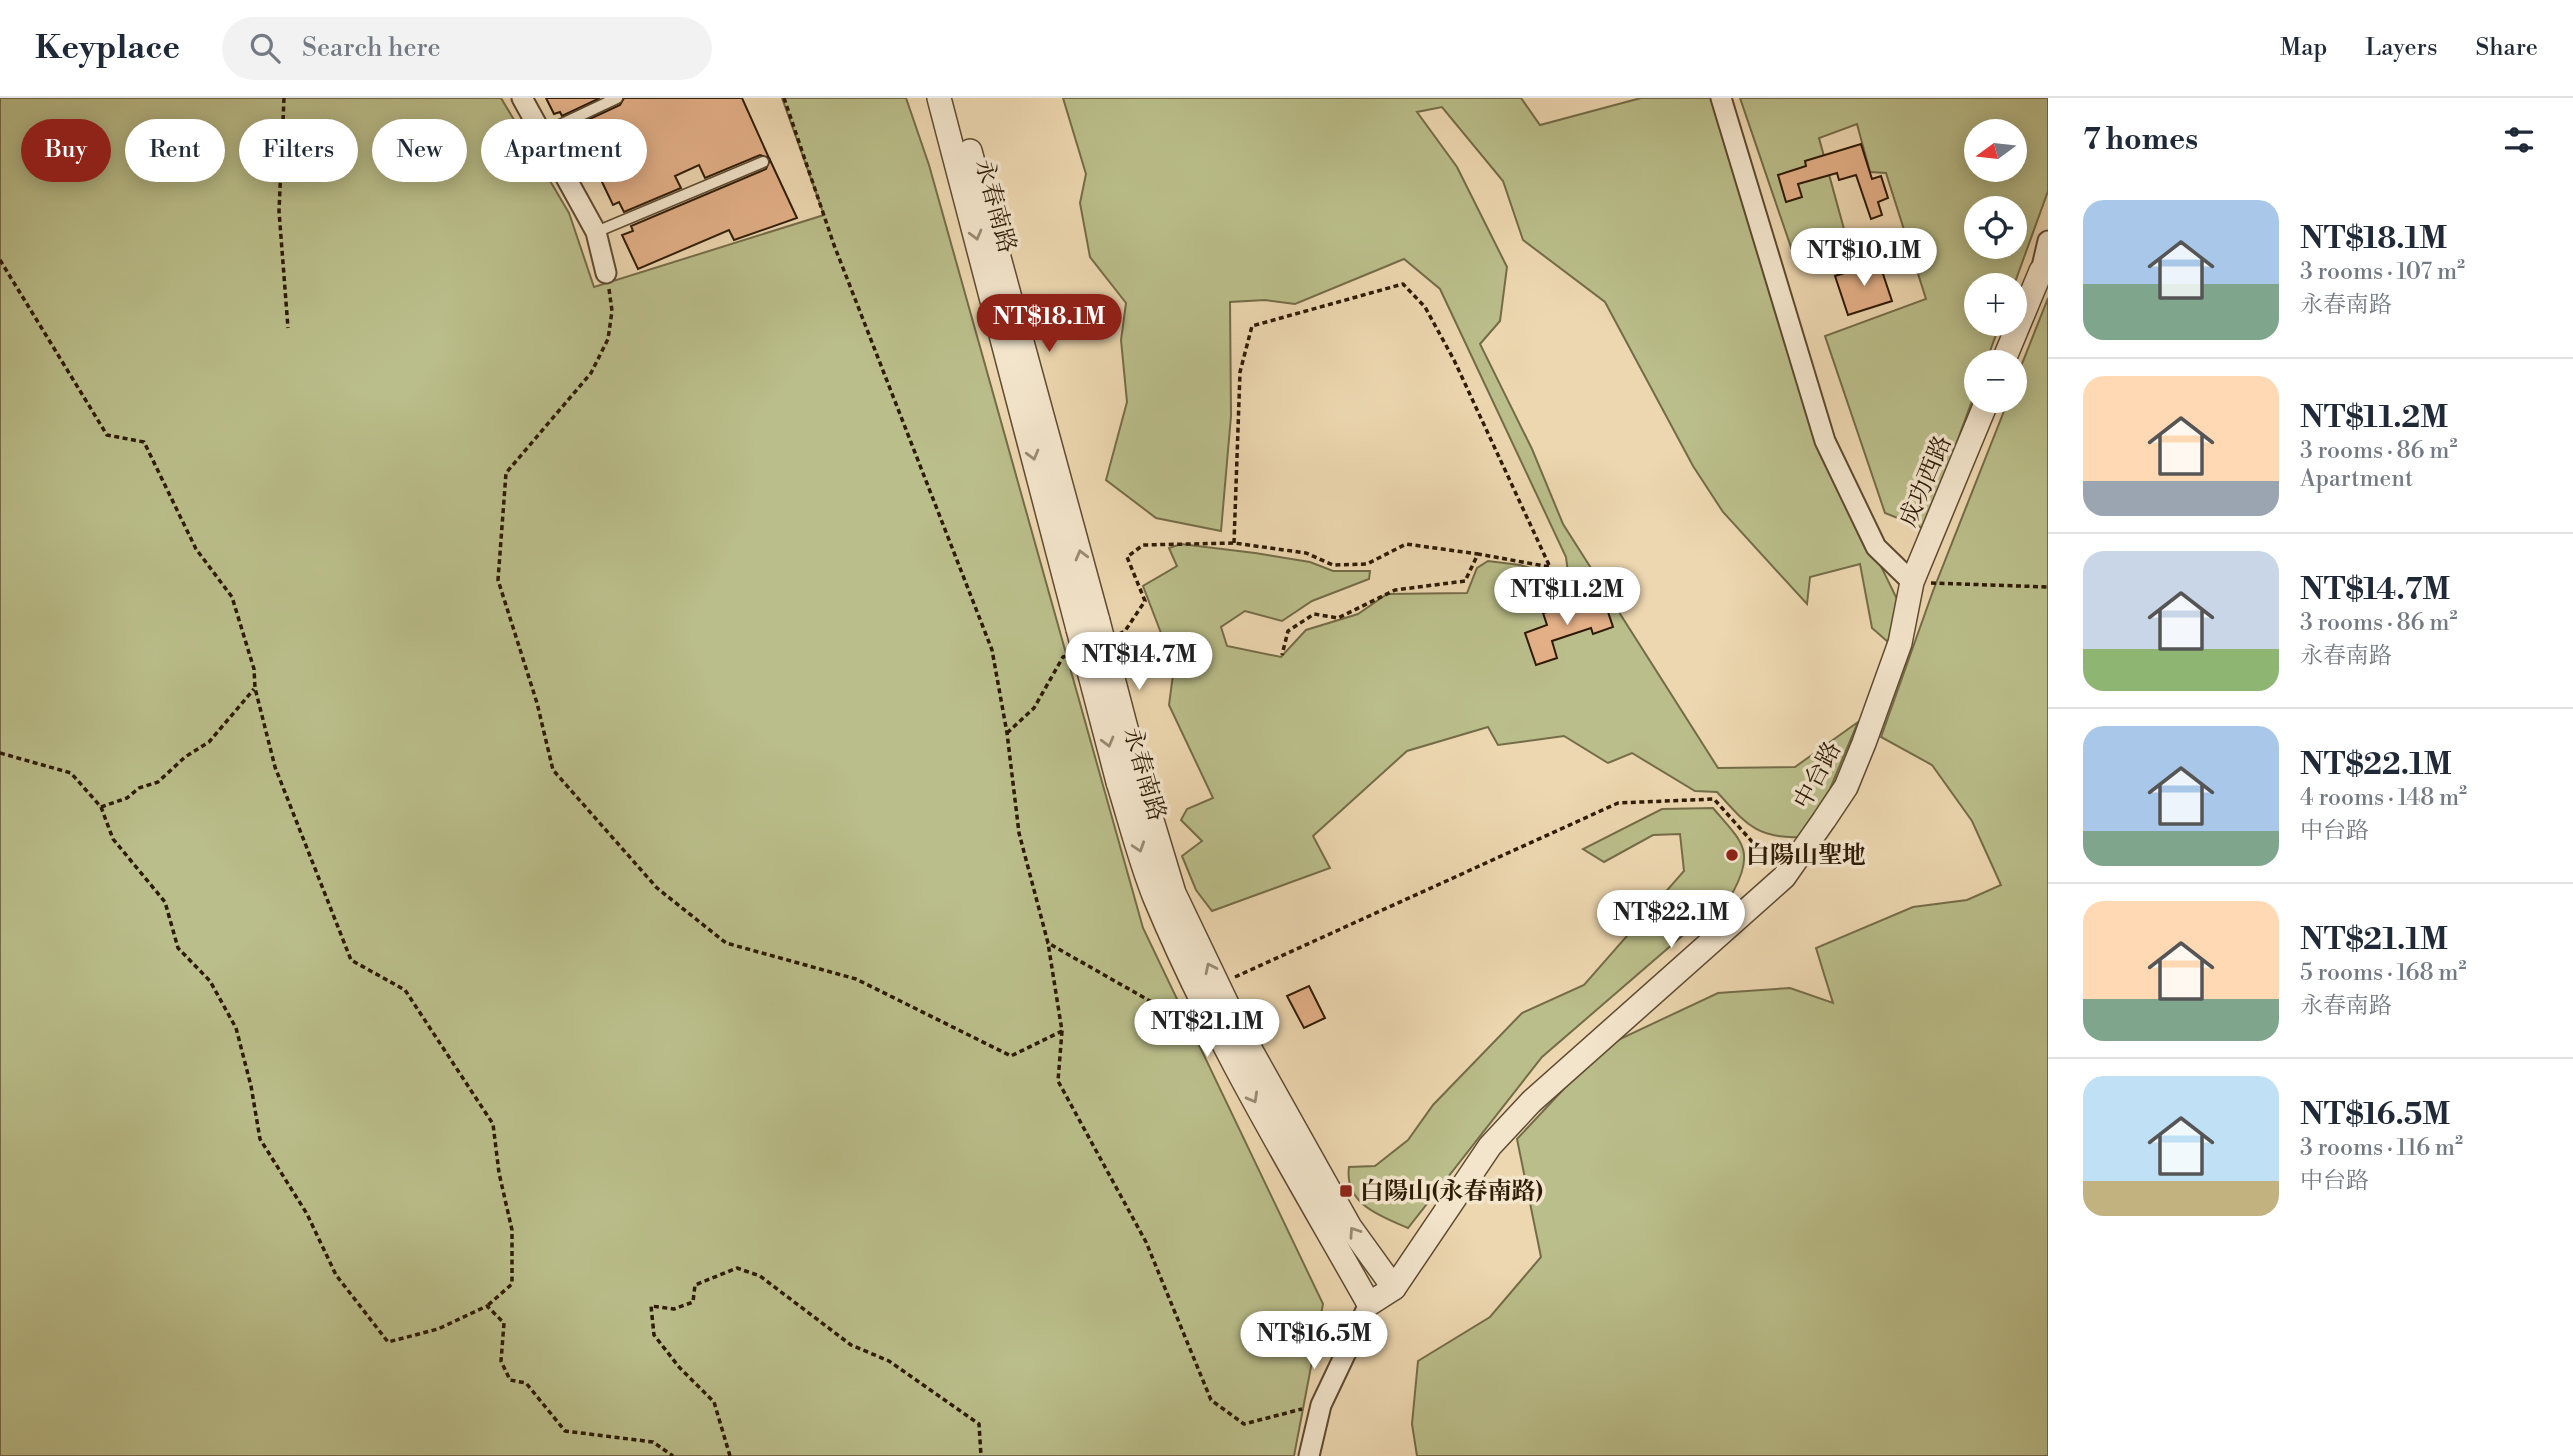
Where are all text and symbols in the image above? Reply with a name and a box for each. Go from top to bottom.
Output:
search box [222,17,712,80]
text: Keyplace [35,28,180,69]
icon: search [246,29,284,67]
text: Search here [302,32,441,64]
text: Map [2280,33,2327,63]
text: Layers [2365,33,2437,63]
text: Share [2475,33,2538,63]
chip: Buy [21,119,111,182]
chip: Rent [125,119,225,182]
chip: Filters [239,119,358,182]
chip: New [372,119,467,182]
chip: Apartment [481,119,647,182]
north arrow [1964,119,2026,182]
map controls [1964,119,2027,413]
text: 7 homes [2083,121,2198,159]
icon: filters [2500,121,2538,159]
street label: 永春南路 [968,156,1022,257]
button: locate [1964,196,2027,259]
text: NT$18.1M [2300,220,2447,258]
pin: NT$10.1M [1792,228,1936,288]
icon: home [2139,228,2223,312]
one-way arrow [968,229,982,241]
text: NT$10.1M [1807,237,1921,265]
text: 3 rooms · 107 m² [2300,258,2465,286]
button: + [1964,273,2027,336]
text: 永春南路 [2300,291,2392,319]
pin: NT$18.1M [977,294,1121,354]
text: NT$18.1M [993,303,1105,331]
button: − [1964,350,2027,413]
text: NT$11.2M [2300,399,2448,437]
icon: home [2139,404,2223,488]
street label: 成功西路 [1893,431,1958,531]
text: 3 rooms · 86 m² [2300,437,2457,465]
one-way arrow [1025,449,1039,461]
text: Apartment [2300,465,2413,493]
one-way arrow [1074,549,1089,561]
pin: NT$11.2M [1495,568,1639,627]
text: NT$14.7M [2300,571,2450,609]
text: NT$11.2M [1510,576,1624,604]
icon: home [2139,579,2223,663]
text: 3 rooms · 86 m² [2300,609,2457,637]
pin: NT$14.7M [1067,632,1211,692]
text: NT$14.7M [1081,641,1197,669]
text: 永春南路 [2300,642,2392,670]
street label: 永春南路 [1116,724,1172,825]
one-way arrow [1100,736,1114,748]
street label: 中台路 [1788,737,1848,814]
text: NT$22.1M [2300,746,2451,784]
icon: home [2139,754,2223,838]
text: 4 rooms · 148 m² [2300,784,2467,812]
text: 中台路 [2300,817,2369,845]
one-way arrow [1130,840,1145,852]
place label: 白陽山聖地 [1746,841,1866,871]
marker: 白陽山聖地 [1724,847,1740,863]
pin: NT$22.1M [1599,890,1743,950]
text: NT$22.1M [1613,899,1729,927]
text: NT$21.1M [2300,921,2448,959]
icon: home [2139,929,2223,1013]
text: 5 rooms · 168 m² [2300,959,2467,987]
one-way arrow [1204,963,1218,975]
text: 永春南路 [2300,992,2392,1020]
pin: NT$21.1M [1135,1000,1279,1059]
text: NT$21.1M [1150,1008,1264,1036]
one-way arrow [1245,1090,1258,1103]
text: NT$16.5M [2300,1096,2450,1134]
icon: home [2139,1104,2223,1188]
text: 3 rooms · 116 m² [2300,1134,2463,1162]
text: 中台路 [2300,1167,2369,1195]
place label: 白陽山(永春南路) [1360,1177,1543,1207]
marker: 白陽山(永春南路) [1338,1183,1354,1199]
one-way arrow [1350,1227,1362,1240]
pin: NT$16.5M [1242,1312,1386,1371]
text: NT$16.5M [1256,1320,1372,1348]

